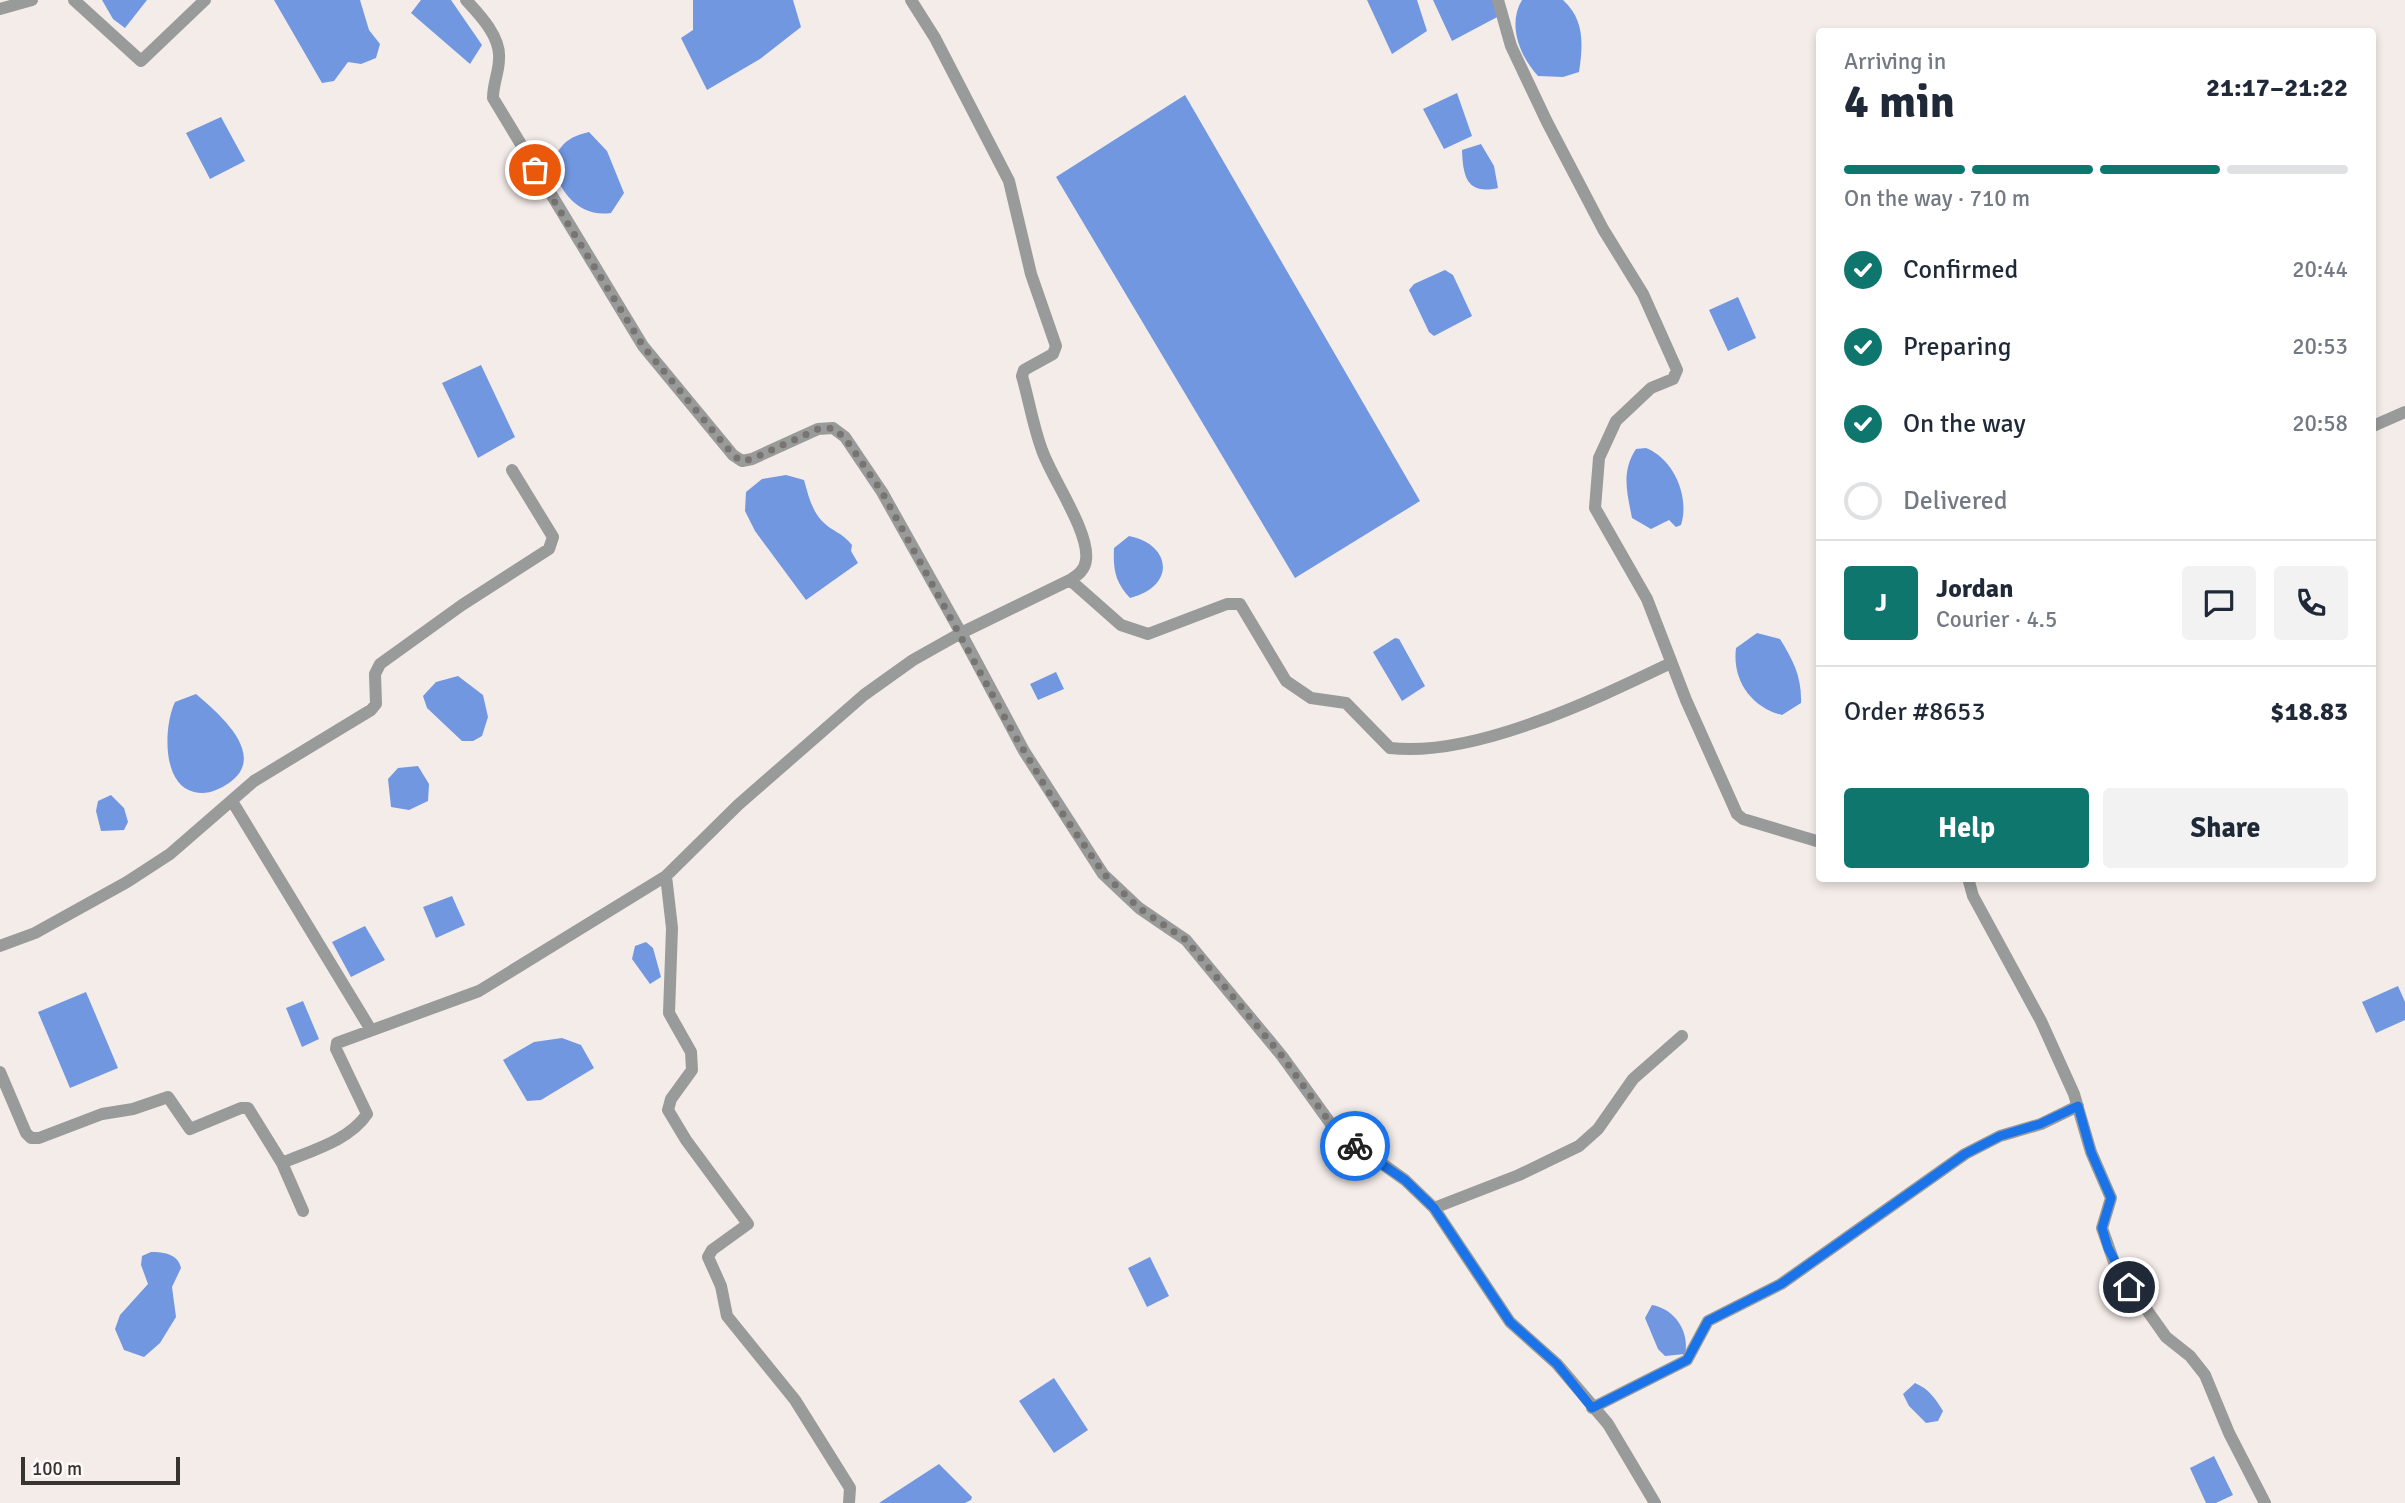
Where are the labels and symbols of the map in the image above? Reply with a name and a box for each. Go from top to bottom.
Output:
pin [505,140,565,200]
courier [1320,1111,1390,1181]
pin [2099,1257,2159,1317]
scale bar [21,1454,180,1486]

